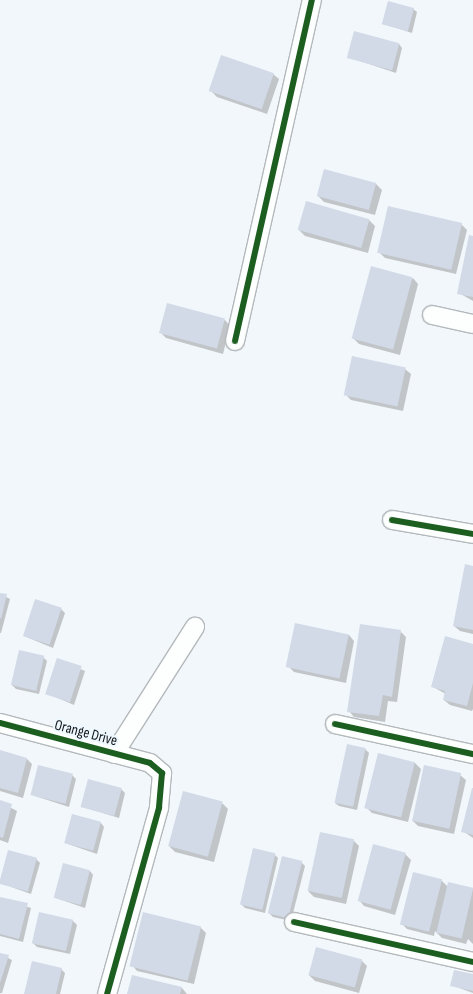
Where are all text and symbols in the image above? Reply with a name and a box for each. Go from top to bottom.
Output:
street label: Orange Drive [53,716,119,750]

